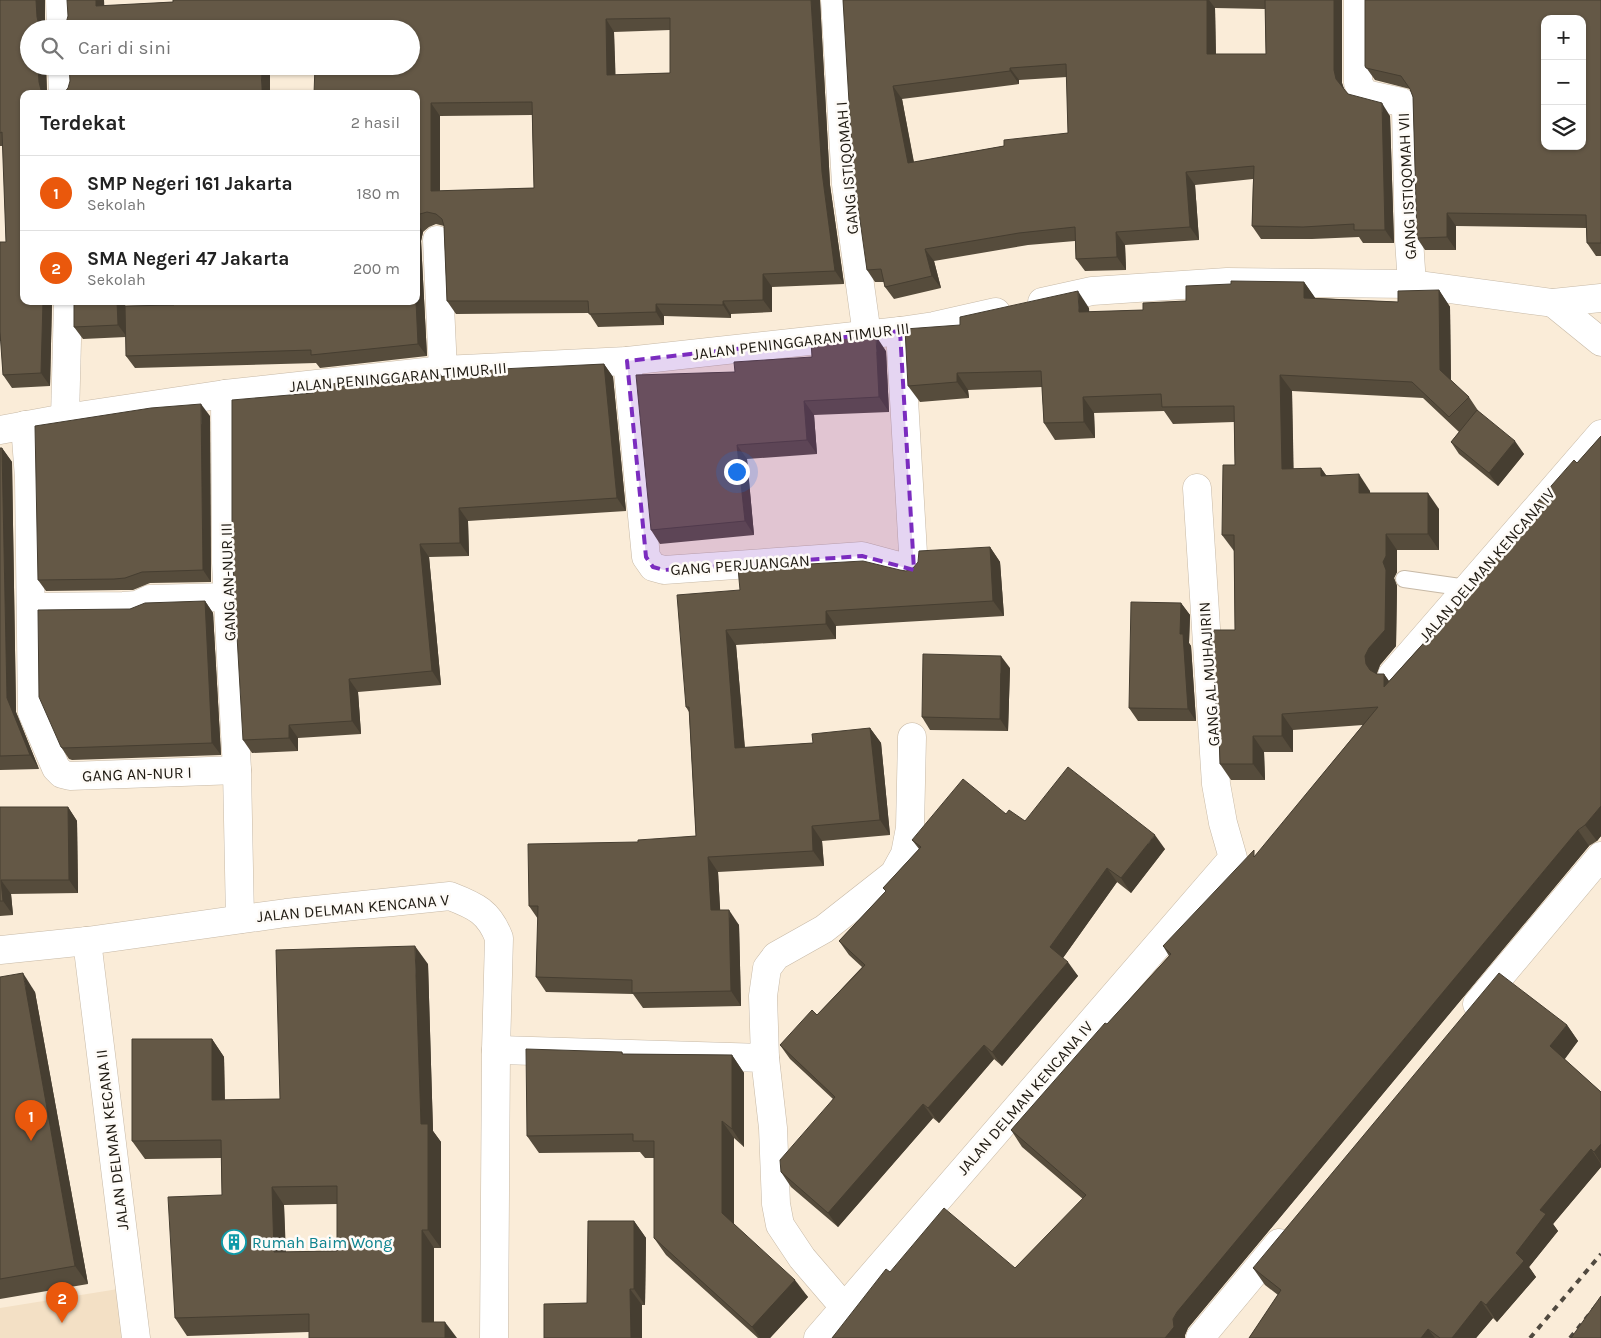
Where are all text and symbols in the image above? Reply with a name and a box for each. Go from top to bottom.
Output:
map controls [1541,15,1586,150]
button: + [1541,15,1586,60]
search box [20,20,420,75]
icon: search [38,34,66,62]
text: Cari di sini [78,37,171,59]
button: − [1541,60,1586,105]
street label: GANG ISTIQOMAH I [832,101,862,235]
button: layers [1541,105,1586,150]
text: Terdekat [40,111,126,135]
street label: GANG ISTIQOMAH VII [1394,112,1420,260]
text: 2 hasil [351,113,400,132]
text: SMP Negeri 161 Jakarta [87,173,293,195]
text: 1 [53,184,59,203]
text: 180 m [357,184,400,203]
text: Sekolah [87,195,146,214]
text: SMA Negeri 47 Jakarta [87,248,289,270]
text: 2 [51,259,61,278]
text: 200 m [353,259,400,278]
text: Sekolah [87,270,146,289]
street label: JALAN PENINGGARAN TIMUR III [691,318,911,364]
street label: JALAN PENINGGARAN TIMUR III [288,358,508,396]
your location [724,459,750,485]
street label: JALAN DELMAN KENCANA IV [1415,484,1559,646]
street label: GANG AN-NUR III [216,522,240,642]
street label: GANG PERJUANGAN [670,551,810,579]
street label: GANG AL MUHAJIRIN [1194,601,1224,747]
street label: GANG AN-NUR I [82,763,192,785]
street label: JALAN DELMAN KENCANA V [256,890,450,926]
street label: JALAN DELMAN KENCANA IV [953,1017,1097,1179]
street label: JALAN DELMAN KECANA II [91,1048,133,1232]
pin: 1 [15,1100,47,1141]
building icon: Rumah Baim Wong [221,1229,247,1255]
place label: Rumah Baim Wong [252,1233,392,1252]
pin: 2 [46,1282,78,1323]

